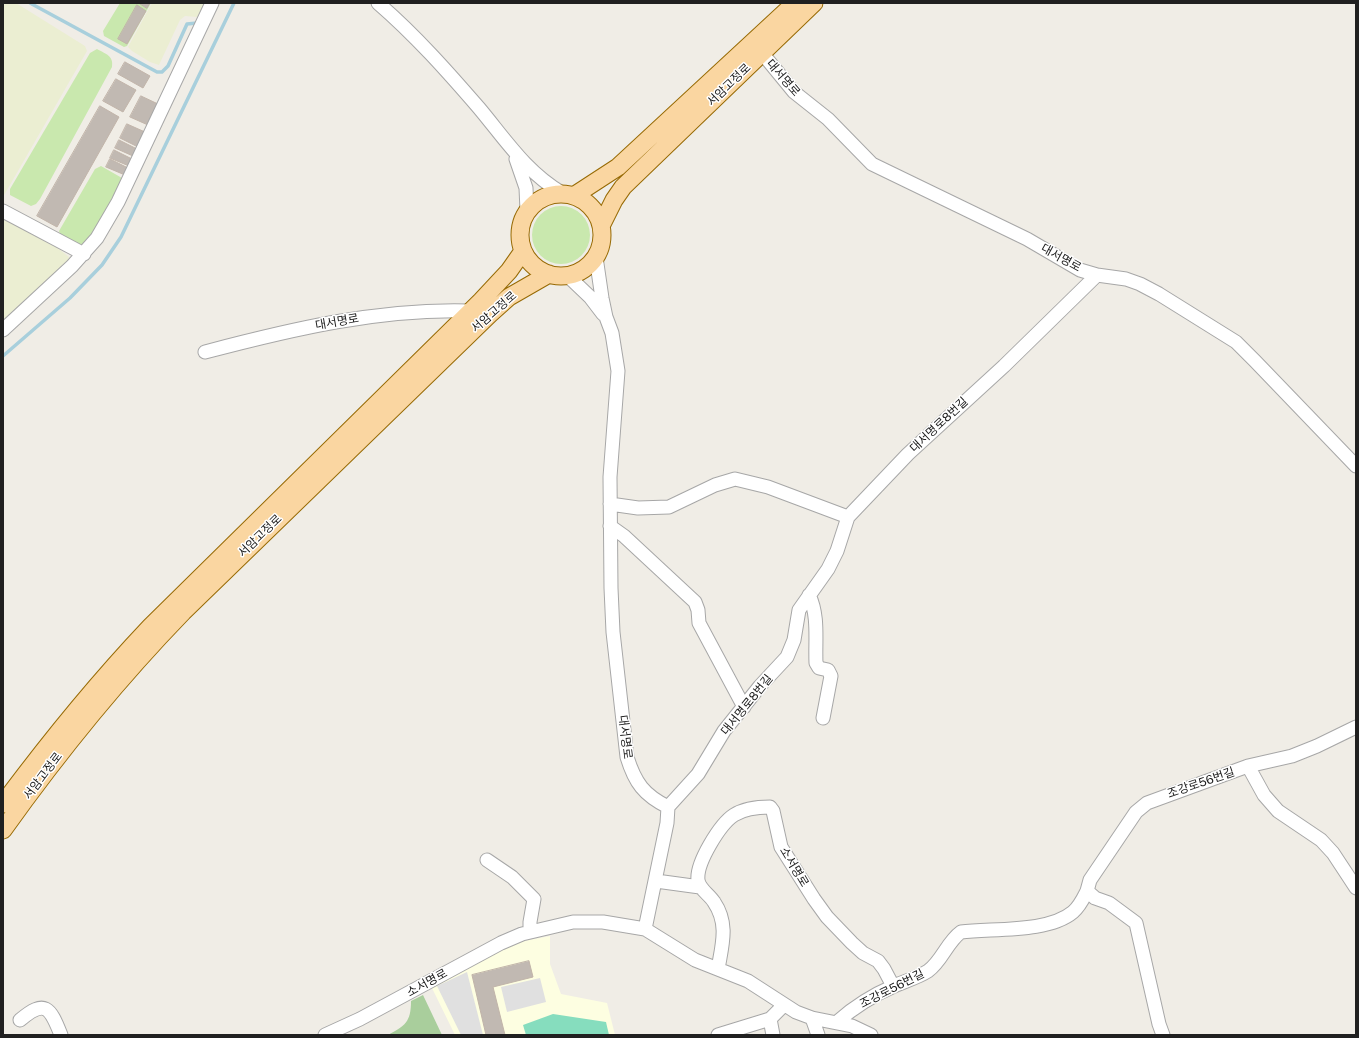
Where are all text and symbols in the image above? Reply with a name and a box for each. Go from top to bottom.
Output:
street label: 대서명로 [763,57,803,99]
street label: 서암고정로 [704,61,754,109]
street label: 대서명로 [1038,241,1084,275]
street label: 서암고정로 [468,288,520,336]
street label: 대서명로 [314,311,360,333]
street label: 대서명로8번길 [907,394,971,456]
street label: 서암고정로 [235,512,285,560]
street label: 대서명로8번길 [718,672,776,738]
street label: 대서명로 [615,714,635,760]
street label: 서암고정로 [21,750,65,802]
street label: 조강로56번길 [1165,765,1237,801]
street label: 소서명로 [776,844,812,890]
street label: 소서명로 [404,966,450,1000]
street label: 조강로56번길 [857,967,927,1011]

